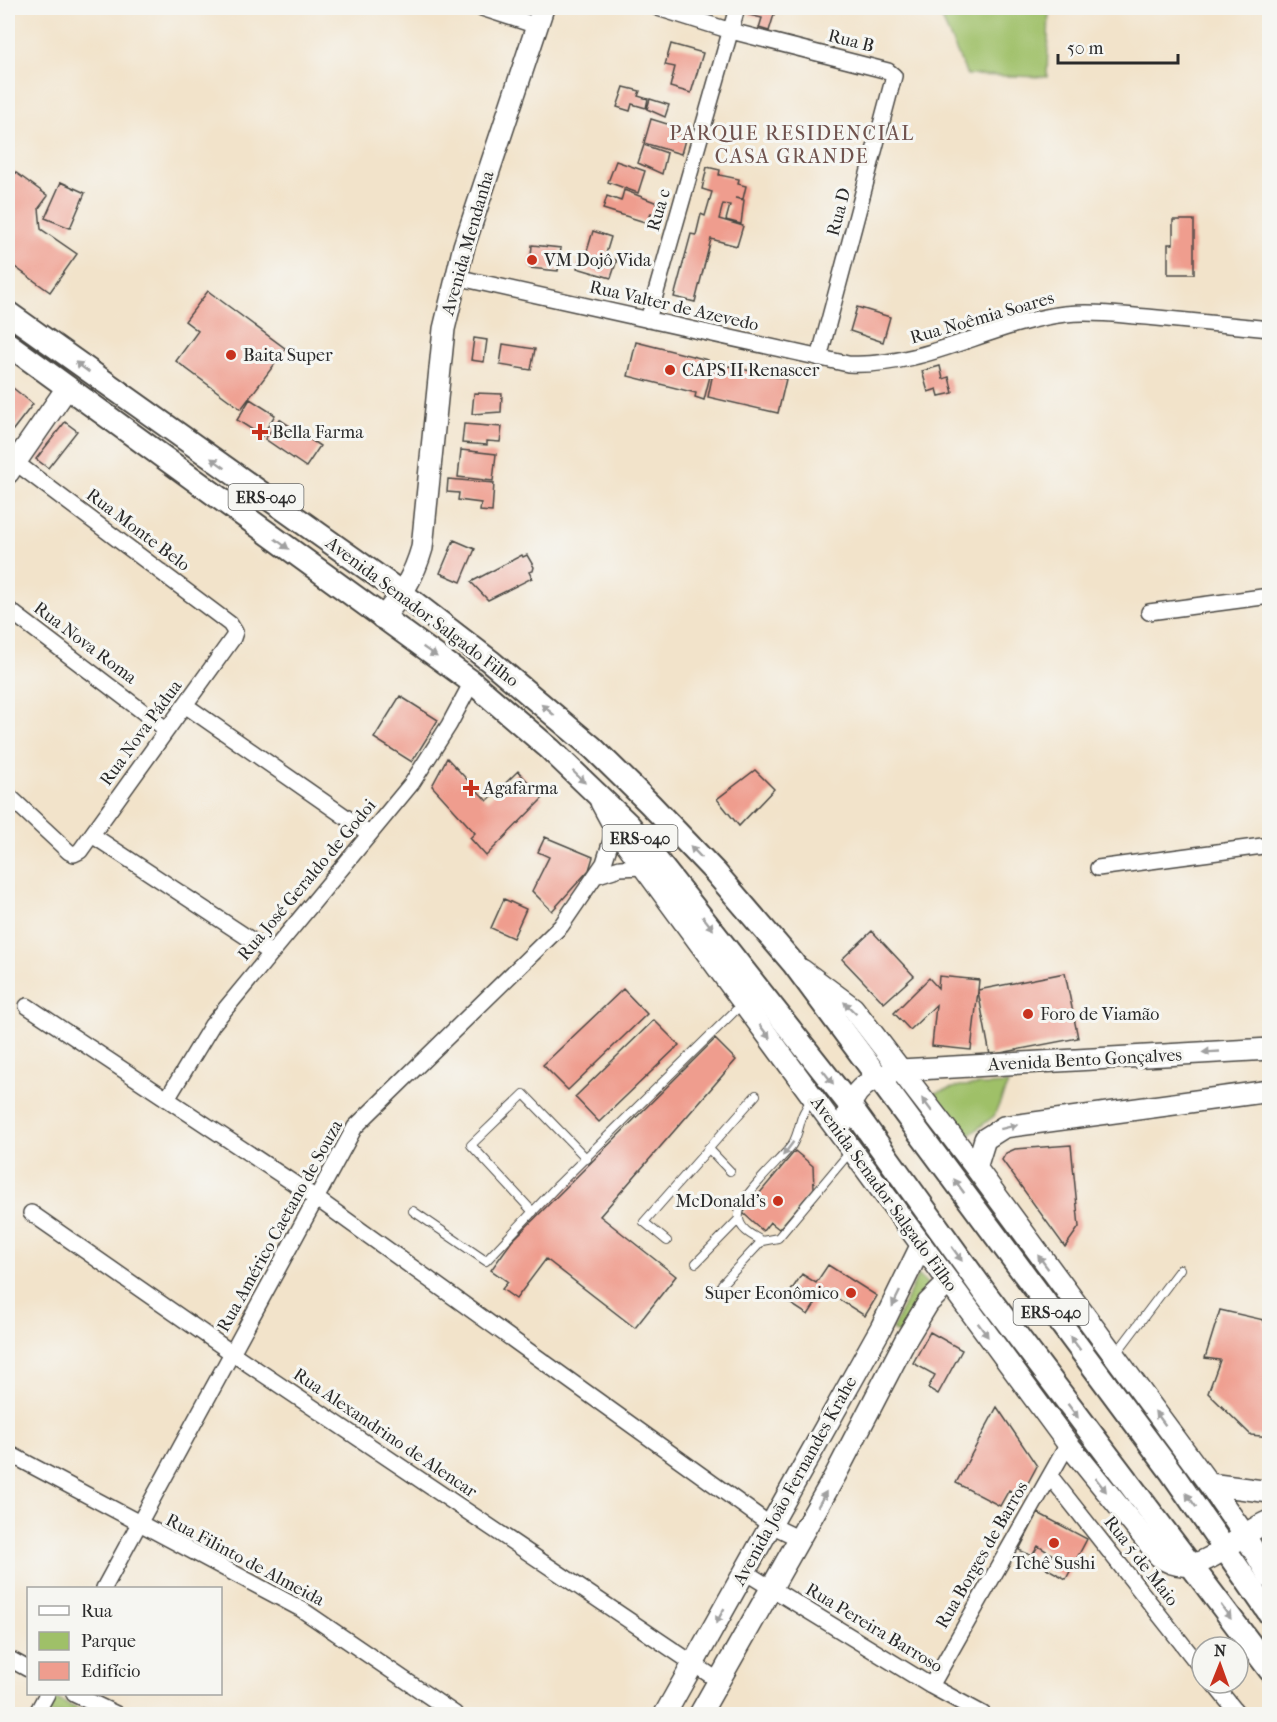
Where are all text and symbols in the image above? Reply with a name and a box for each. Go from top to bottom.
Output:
street label: Rua B [826,25,876,57]
scale bar [1058,27,1178,65]
text: 50 m [1067,38,1104,59]
district label: PARQUE RESIDENCIAL CASA GRANDE [669,122,915,168]
street label: Avenida Mendanha [437,168,499,318]
street label: Rua c [643,186,675,234]
street label: Rua D [823,186,855,238]
place label: VM Dojô Vida [543,250,652,271]
marker: VM Dojô Vida [525,253,539,267]
street label: Rua Valter de Azevedo [587,276,761,336]
street label: Rua Noêmia Soares [908,287,1057,349]
place label: Baita Super [243,345,333,366]
marker: Baita Super [224,348,238,362]
place label: CAPS II Renascer [682,360,820,381]
one-way arrow [75,361,91,373]
marker: CAPS II Renascer [663,363,677,377]
place label: Bella Farma [272,422,364,443]
marker: Bella Farma [253,425,267,439]
one-way arrow [210,458,226,469]
street label: Rua Monte Belo [82,484,194,576]
road number: ERS-040 [228,484,304,510]
street label: Avenida Senador Salgado Filho [321,532,523,691]
one-way arrow [274,538,290,550]
street label: Rua Nova Roma [29,597,141,689]
one-way arrow [422,646,438,657]
street label: Rua Nova Pádua [96,675,187,790]
one-way arrow [541,704,556,717]
one-way arrow [571,770,585,784]
place label: Agafarma [482,778,558,799]
marker: Agafarma [464,781,478,795]
street label: Rua José Geraldo de Godoi [233,795,381,965]
road number: ERS-040 [602,825,678,851]
one-way arrow [690,845,703,860]
one-way arrow [702,915,714,930]
one-way arrow [844,1001,858,1015]
place label: Foro de Viamão [1040,1004,1159,1025]
marker: Foro de Viamão [1021,1007,1035,1021]
one-way arrow [759,1024,771,1040]
street label: Avenida Bento Gonçalves [987,1044,1183,1076]
one-way arrow [1202,1047,1221,1057]
one-way arrow [821,1069,833,1084]
street label: Avenida Senador Salgado Filho [806,1092,962,1296]
one-way arrow [922,1098,934,1113]
street label: Rua Américo Caetano de Souza [213,1116,347,1336]
one-way arrow [1000,1122,1018,1132]
one-way arrow [782,1141,794,1156]
one-way arrow [953,1179,965,1195]
place label: McDonald's [675,1191,766,1212]
marker: McDonald's [771,1194,785,1208]
one-way arrow [951,1246,962,1262]
one-way arrow [1038,1255,1050,1270]
place label: Super Econômico [705,1283,839,1304]
marker: Super Econômico [844,1286,858,1300]
one-way arrow [891,1290,901,1307]
road number: ERS-040 [1014,1299,1088,1325]
one-way arrow [977,1322,989,1337]
one-way arrow [1069,1336,1081,1351]
street label: Rua Alexandrino de Alencar [289,1364,481,1503]
street label: Avenida João Fernandes Krahe [728,1373,861,1590]
one-way arrow [1067,1403,1079,1419]
one-way arrow [1154,1411,1166,1427]
street label: Rua Borges de Barros [931,1478,1033,1632]
one-way arrow [1094,1478,1106,1493]
one-way arrow [817,1490,827,1507]
one-way arrow [1185,1492,1197,1508]
street label: Rua Filinto de Almeida [162,1509,328,1611]
street label: Rua 5 de Maio [1099,1512,1183,1610]
marker: Tchê Sushi [1047,1536,1061,1550]
place label: Tchê Sushi [1013,1553,1096,1574]
street label: Rua Pereira Barroso [802,1579,946,1677]
legend [27,1587,222,1695]
text: Rua [81,1601,113,1622]
one-way arrow [1220,1605,1232,1620]
one-way arrow [715,1608,725,1625]
text: Parque [81,1631,136,1652]
north arrow [1190,1635,1250,1695]
text: N [1214,1641,1227,1660]
text: Edifício [81,1661,140,1682]

